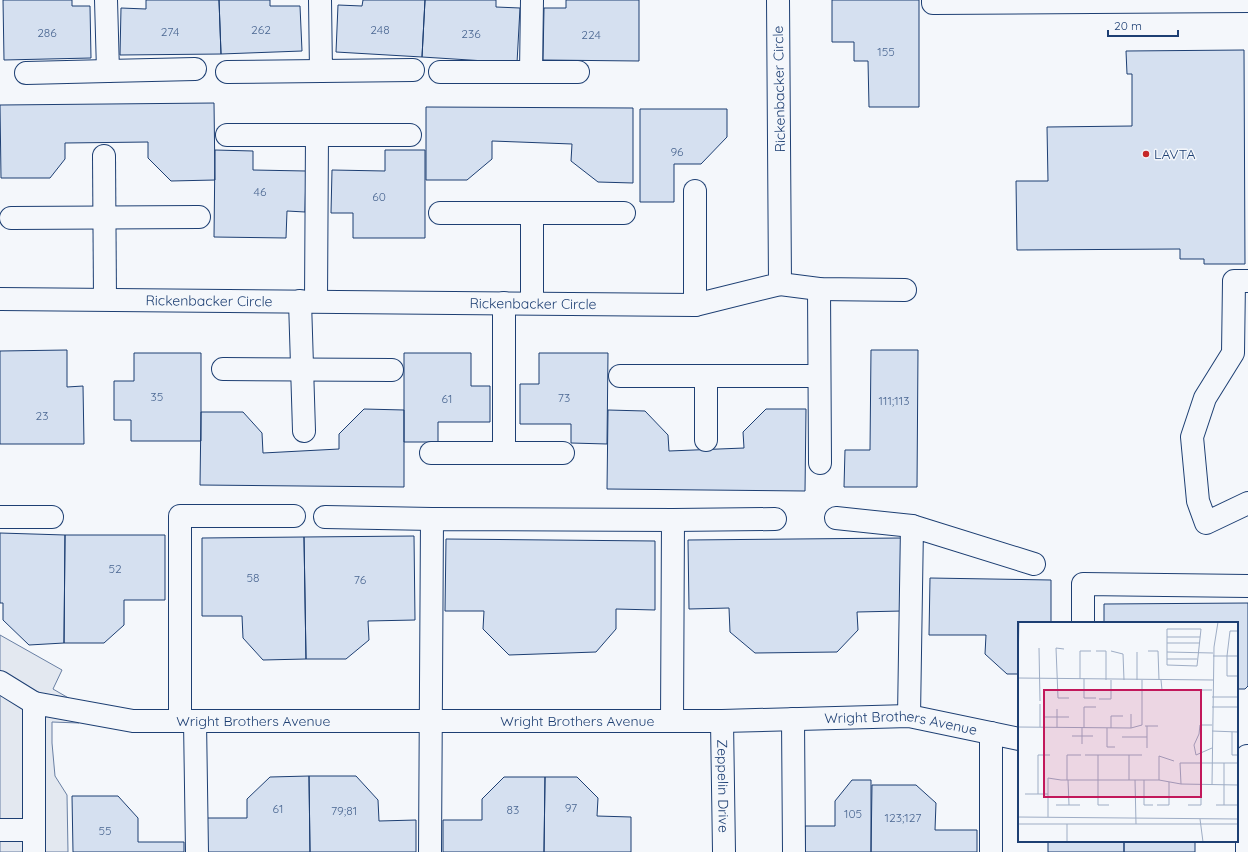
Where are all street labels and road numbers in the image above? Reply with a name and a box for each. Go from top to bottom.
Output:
street label: Rickenbacker Circle [769,25,789,153]
street label: Rickenbacker Circle [145,291,273,310]
street label: Rickenbacker Circle [469,294,597,313]
street label: Wright Brothers Avenue [824,707,979,739]
street label: Wright Brothers Avenue [176,712,331,730]
street label: Wright Brothers Avenue [500,712,655,730]
street label: Zeppelin Drive [713,739,733,833]

